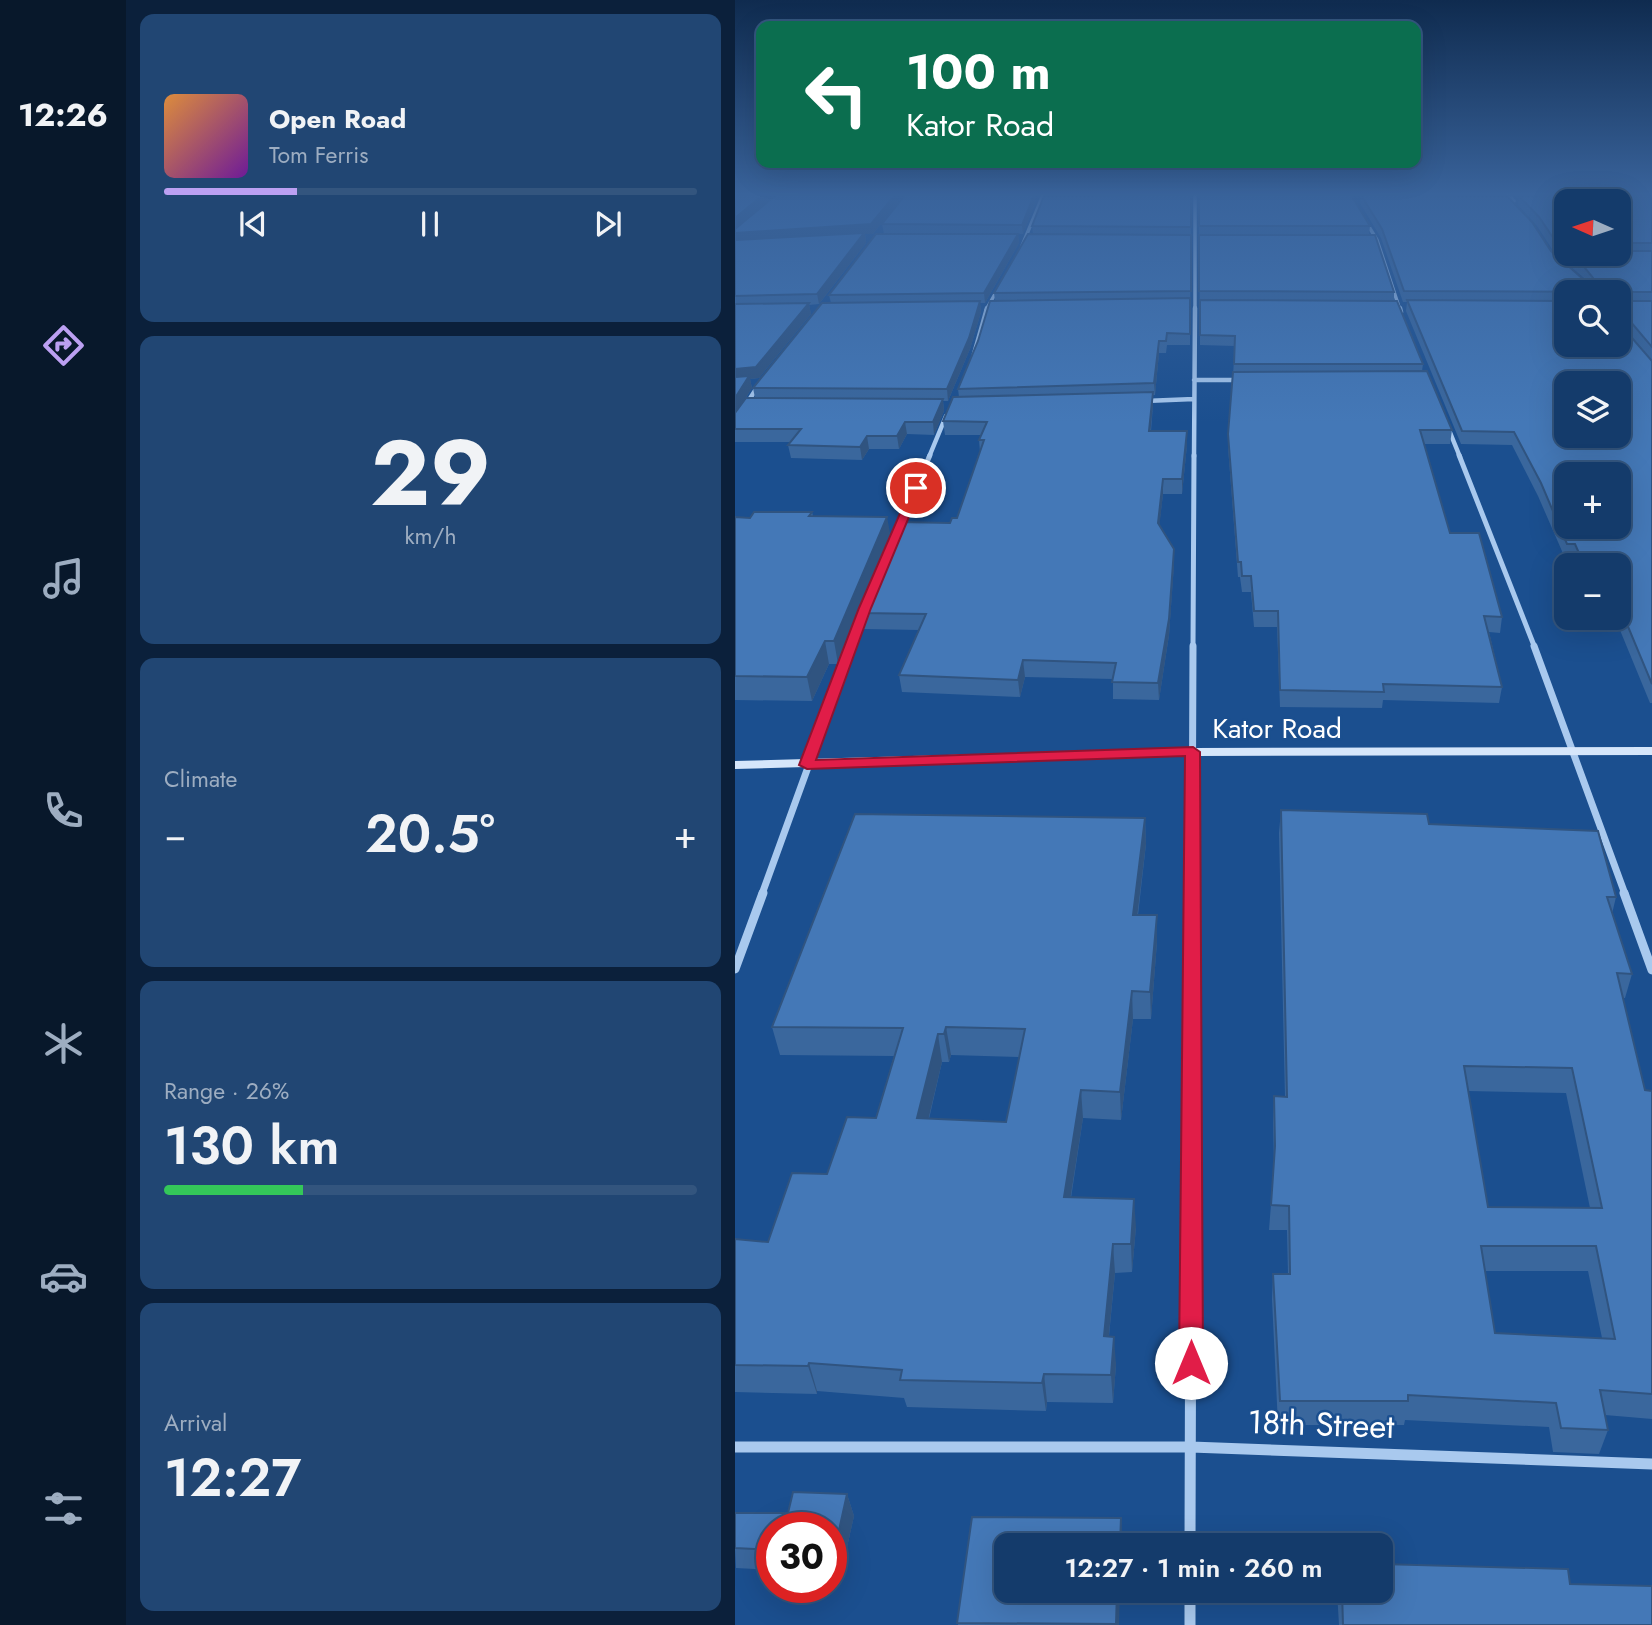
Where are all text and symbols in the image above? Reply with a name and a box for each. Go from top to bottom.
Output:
text: 100 m [906,37,1051,107]
icon: left [791,49,882,140]
text: 12:26 [18,92,108,138]
text: Open Road [269,100,406,138]
text: Kator Road [906,102,1054,148]
text: Tom Ferris [269,138,368,172]
north arrow [1554,189,1631,266]
map controls [1554,189,1631,630]
icon: previous [234,205,272,243]
icon: pause [411,205,449,243]
icon: next [589,205,627,243]
button: search [1554,280,1631,357]
icon: directions [39,321,88,370]
button: layers [1554,371,1631,448]
text: 29 [370,408,491,539]
pin [886,458,946,518]
button: + [1554,462,1631,539]
icon: arrive [897,469,935,507]
text: km/h [405,519,456,553]
button: − [1554,553,1631,630]
icon: music [39,554,88,603]
street label: Kator Road [1212,708,1342,749]
text: Climate [164,762,237,796]
icon: phone [39,786,88,835]
text: 20.5° [365,796,495,872]
text: − [164,807,186,862]
text: + [674,807,697,862]
icon: climate [39,1019,88,1068]
text: Range · 26% [164,1074,289,1108]
text: 130 km [164,1108,339,1184]
icon: car [39,1252,88,1301]
position arrow [1154,1326,1228,1400]
street label: 18th Street [1247,1398,1395,1450]
text: Arrival [164,1406,227,1440]
text: 12:27 [164,1440,301,1516]
icon: filters [39,1484,88,1533]
speed limit sign: 30 [756,1512,847,1603]
text: 12:27 · 1 min · 260 m [1065,1549,1322,1587]

